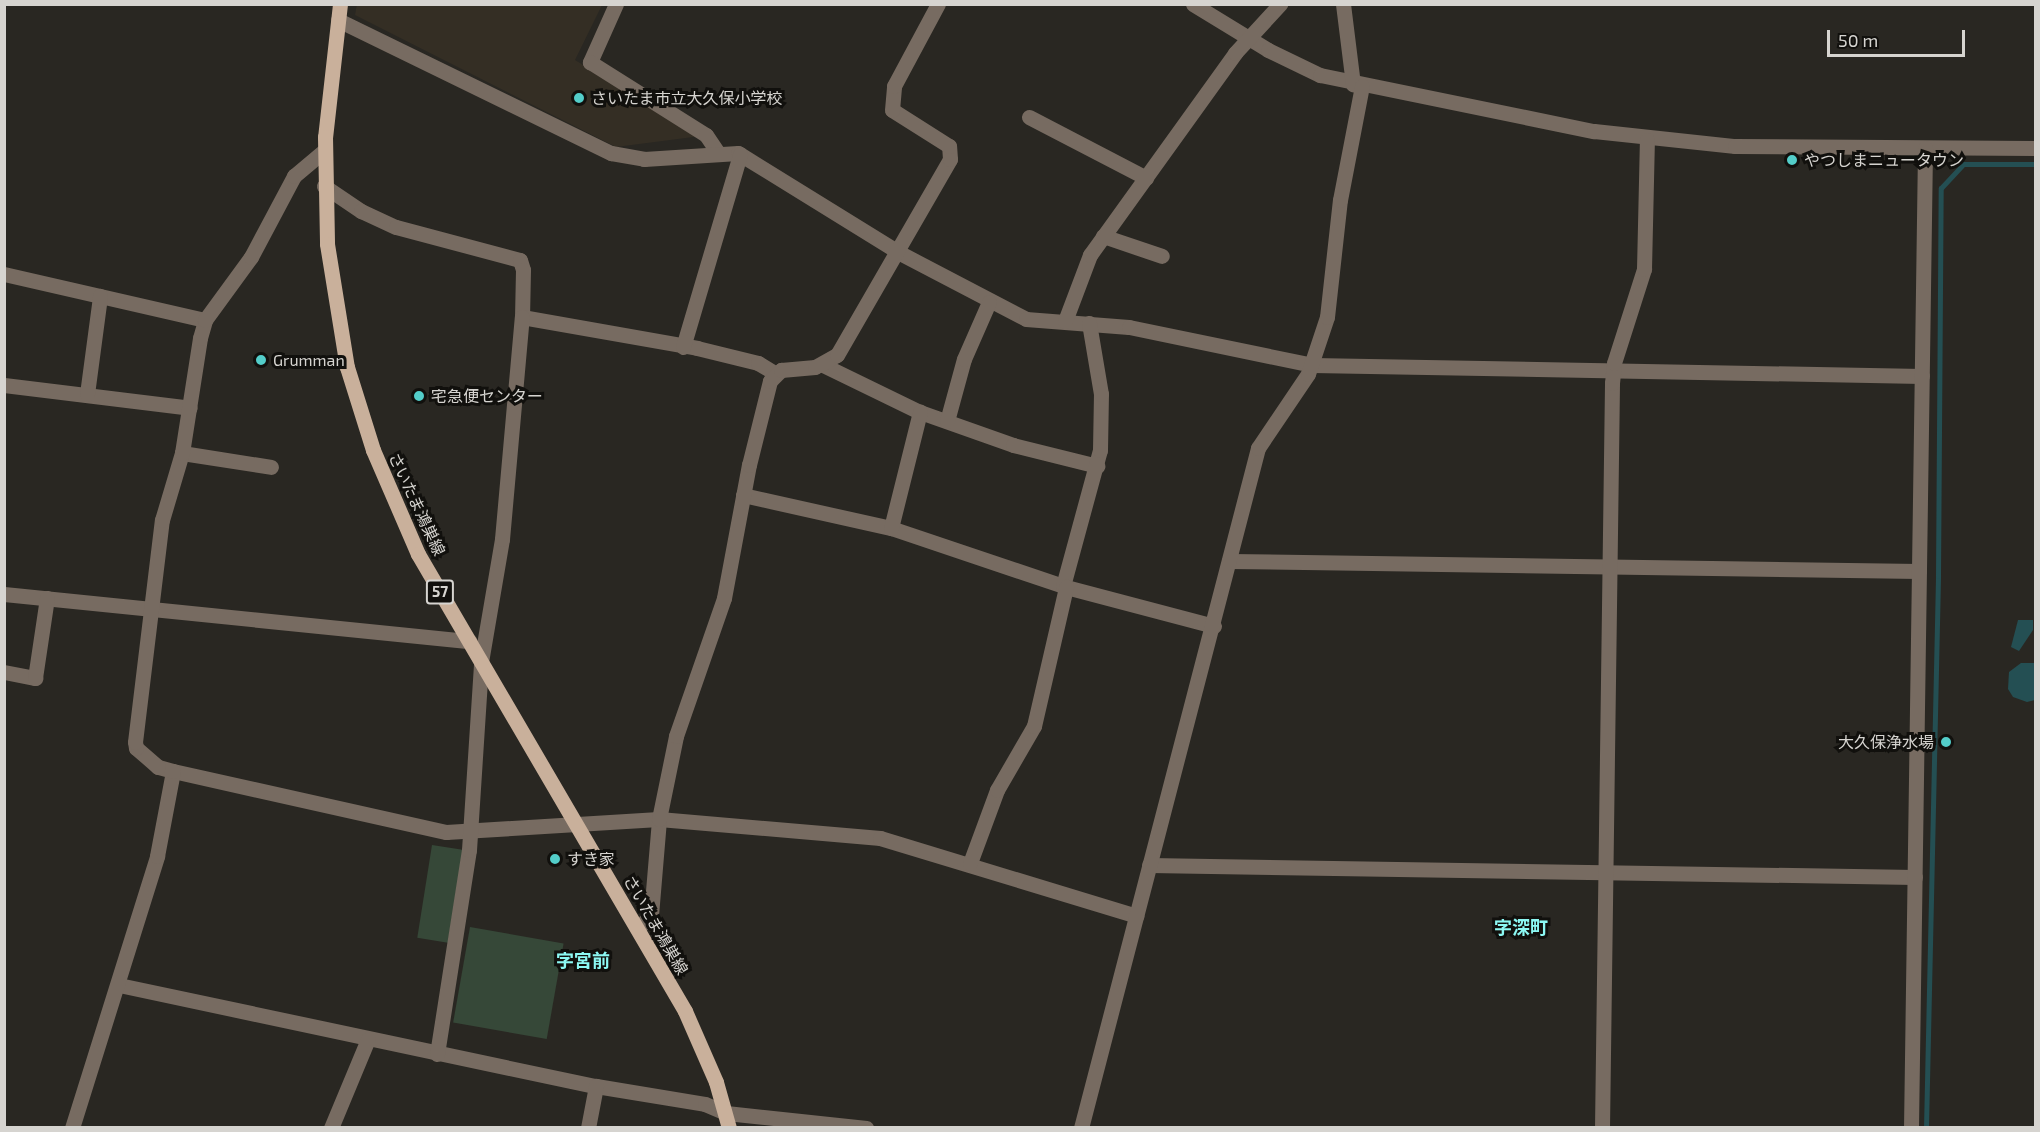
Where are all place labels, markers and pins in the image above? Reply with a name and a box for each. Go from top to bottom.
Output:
place label: さいたま市立大久保小学校 [591,88,783,108]
marker: さいたま市立大久保小学校 [572,91,586,105]
place label: やつしまニュータウン [1804,150,1964,170]
marker: やつしまニュータウン [1785,153,1799,167]
place label: Grumman [273,350,345,370]
marker: Grumman [254,353,268,367]
place label: 宅急便センター [431,386,543,406]
marker: 宅急便センター [412,389,426,403]
place label: 大久保浄水場 [1838,732,1934,752]
marker: 大久保浄水場 [1939,735,1953,749]
place label: すき家 [567,849,615,869]
marker: すき家 [548,852,562,866]

